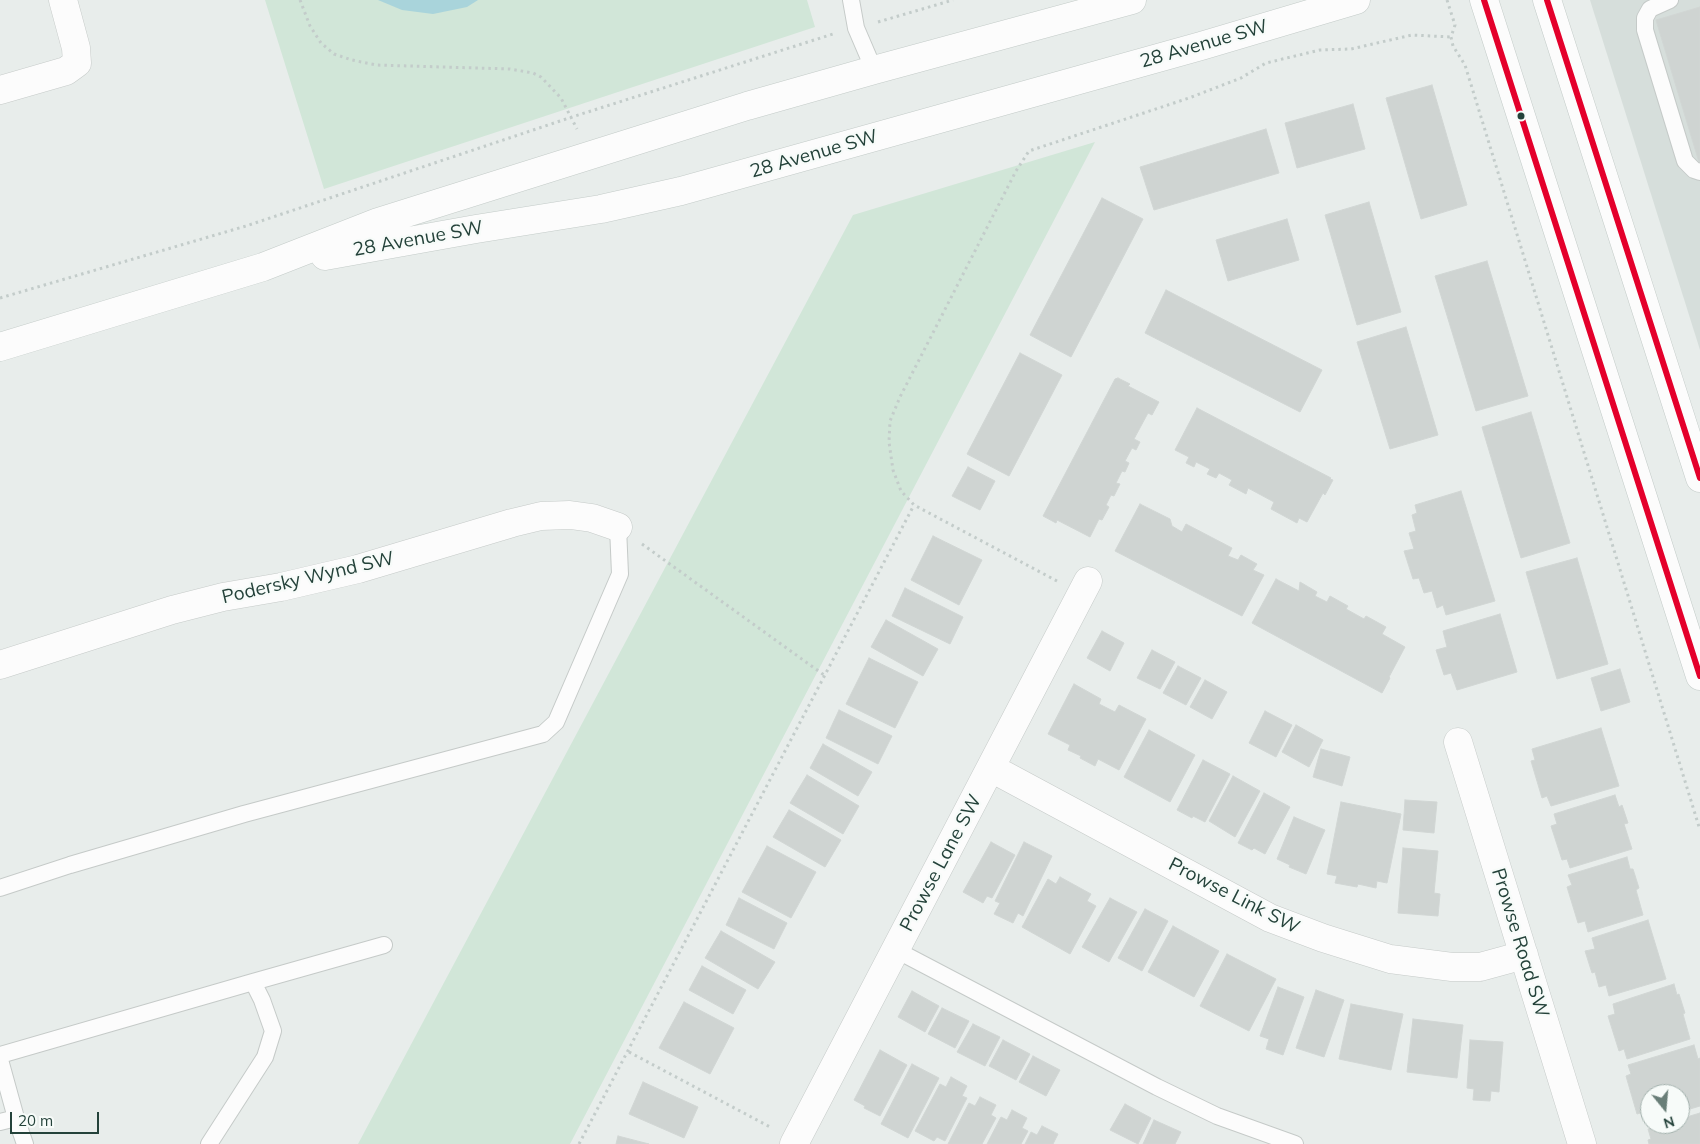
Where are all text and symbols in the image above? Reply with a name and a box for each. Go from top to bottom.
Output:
street label: 28 Avenue SW [1138,15,1270,73]
unlabelled marker [1516,111,1526,121]
street label: 28 Avenue SW [748,125,880,183]
street label: 28 Avenue SW [351,216,485,262]
street label: Podersky Wynd SW [220,547,396,609]
street label: Prowse Lane SW [895,791,987,935]
street label: Prowse Link SW [1165,853,1303,939]
street label: Prowse Road SW [1486,866,1554,1020]
north arrow [1640,1084,1690,1134]
scale bar [12,1102,101,1134]
text: 20 m [18,1111,53,1130]
text: N [1661,1112,1677,1133]

